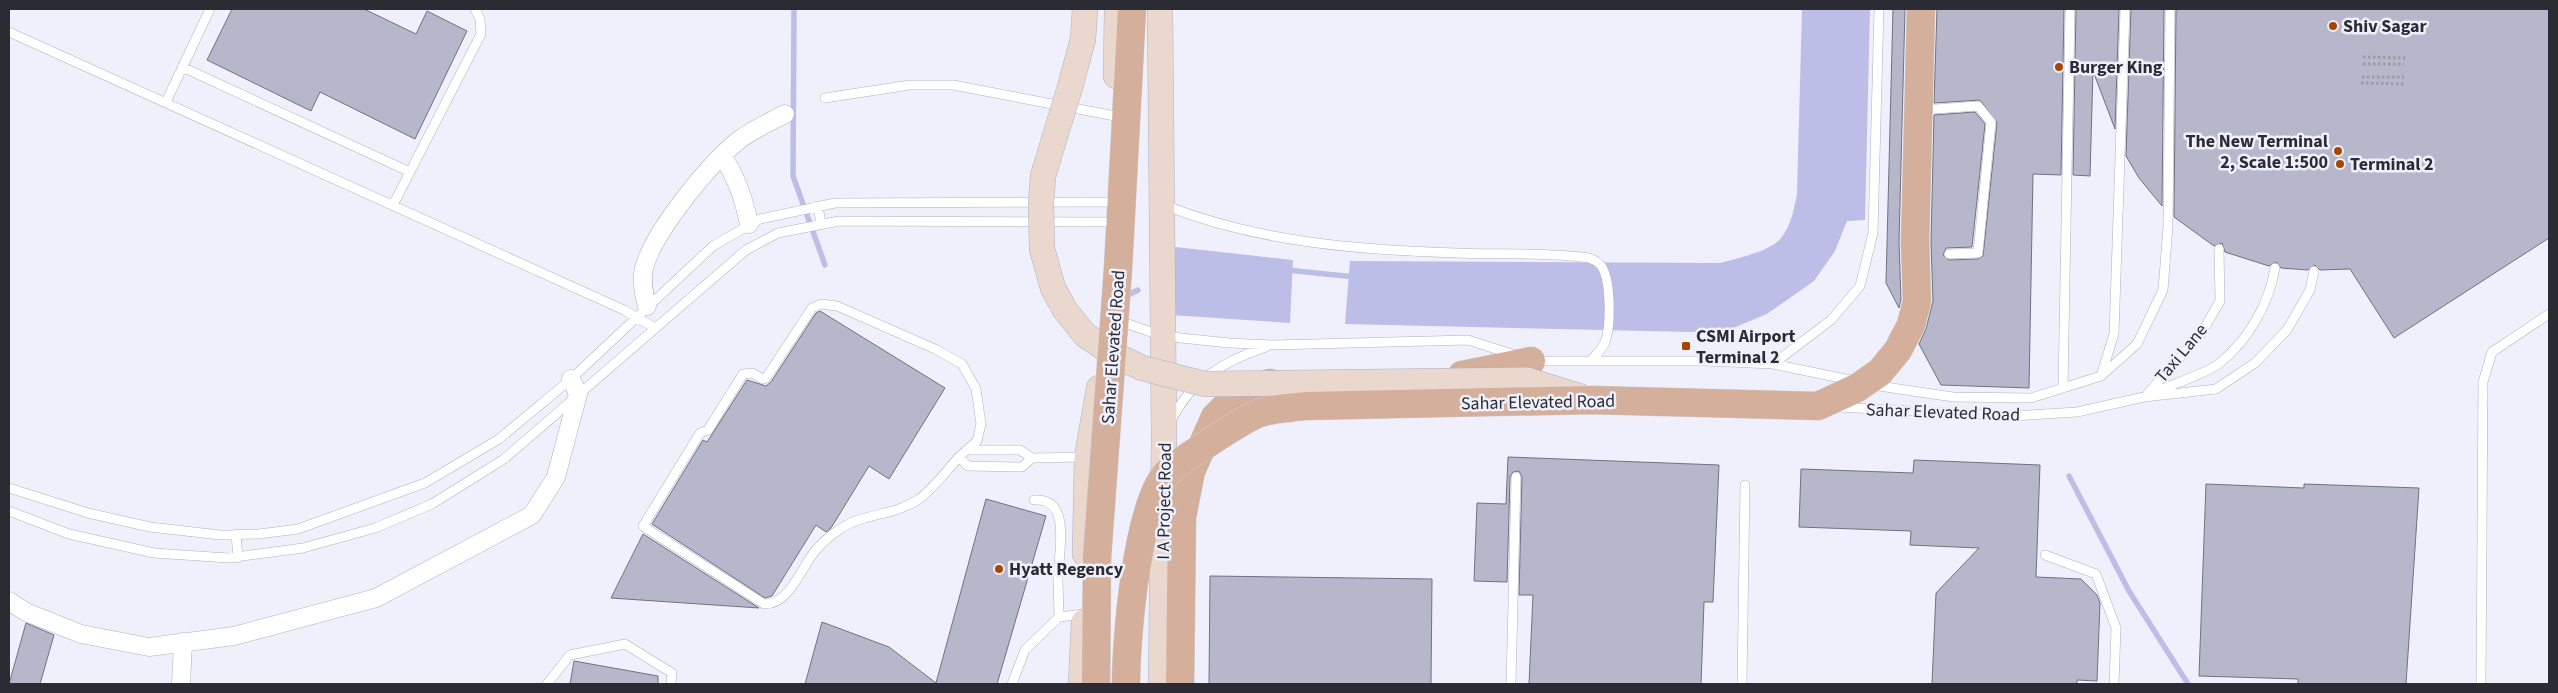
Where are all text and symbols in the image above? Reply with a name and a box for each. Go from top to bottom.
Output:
place label: Shiv Sagar [2343,14,2428,39]
marker: Shiv Sagar [2327,20,2339,32]
place label: Burger King [2069,55,2163,80]
marker: Burger King [2053,61,2065,73]
place label: The New Terminal 2, Scale 1:500 [2186,129,2328,175]
marker: The New Terminal 2, Scale 1:500 [2332,145,2344,157]
place label: Terminal 2 [2350,152,2434,177]
marker: Terminal 2 [2334,158,2346,170]
street label: Sahar Elevated Road [1096,269,1131,425]
street label: Taxi Lane [2149,318,2214,388]
place label: CSMI Airport Terminal 2 [1696,324,1796,370]
marker: CSMI Airport Terminal 2 [1680,340,1692,352]
street label: Sahar Elevated Road [1461,389,1615,416]
street label: Sahar Elevated Road [1865,397,2021,428]
street label: I A Project Road [1151,442,1178,560]
place label: Hyatt Regency [1009,557,1124,582]
marker: Hyatt Regency [993,563,1005,575]

